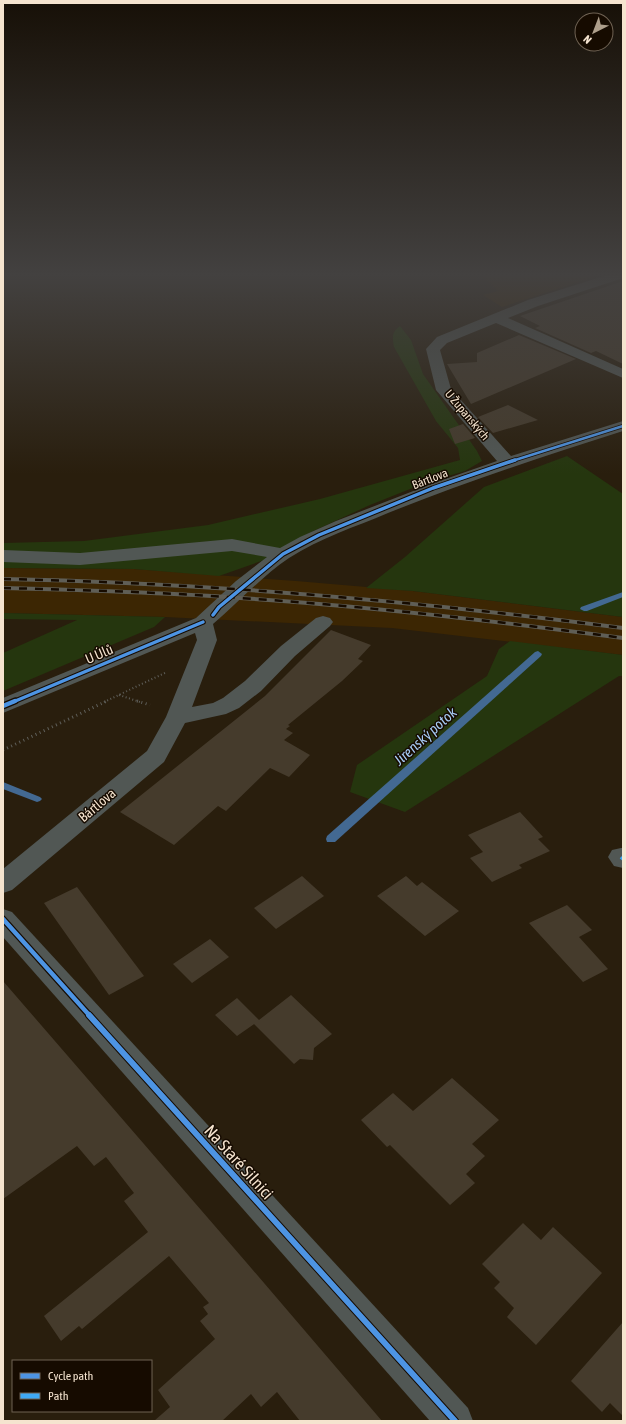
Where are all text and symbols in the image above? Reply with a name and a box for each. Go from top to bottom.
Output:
north arrow [574,12,614,52]
text: N [581,33,594,46]
street label: U Županských [442,387,492,443]
street label: Bártlova [410,466,450,492]
street label: U Úlů [83,641,115,667]
water label: Jirenský potok [389,703,460,769]
street label: Bártlova [75,785,119,825]
street label: Na Staré Silnici [200,1121,278,1203]
legend [12,1360,152,1412]
text: Cycle path [48,1369,93,1383]
text: Path [48,1389,69,1403]

